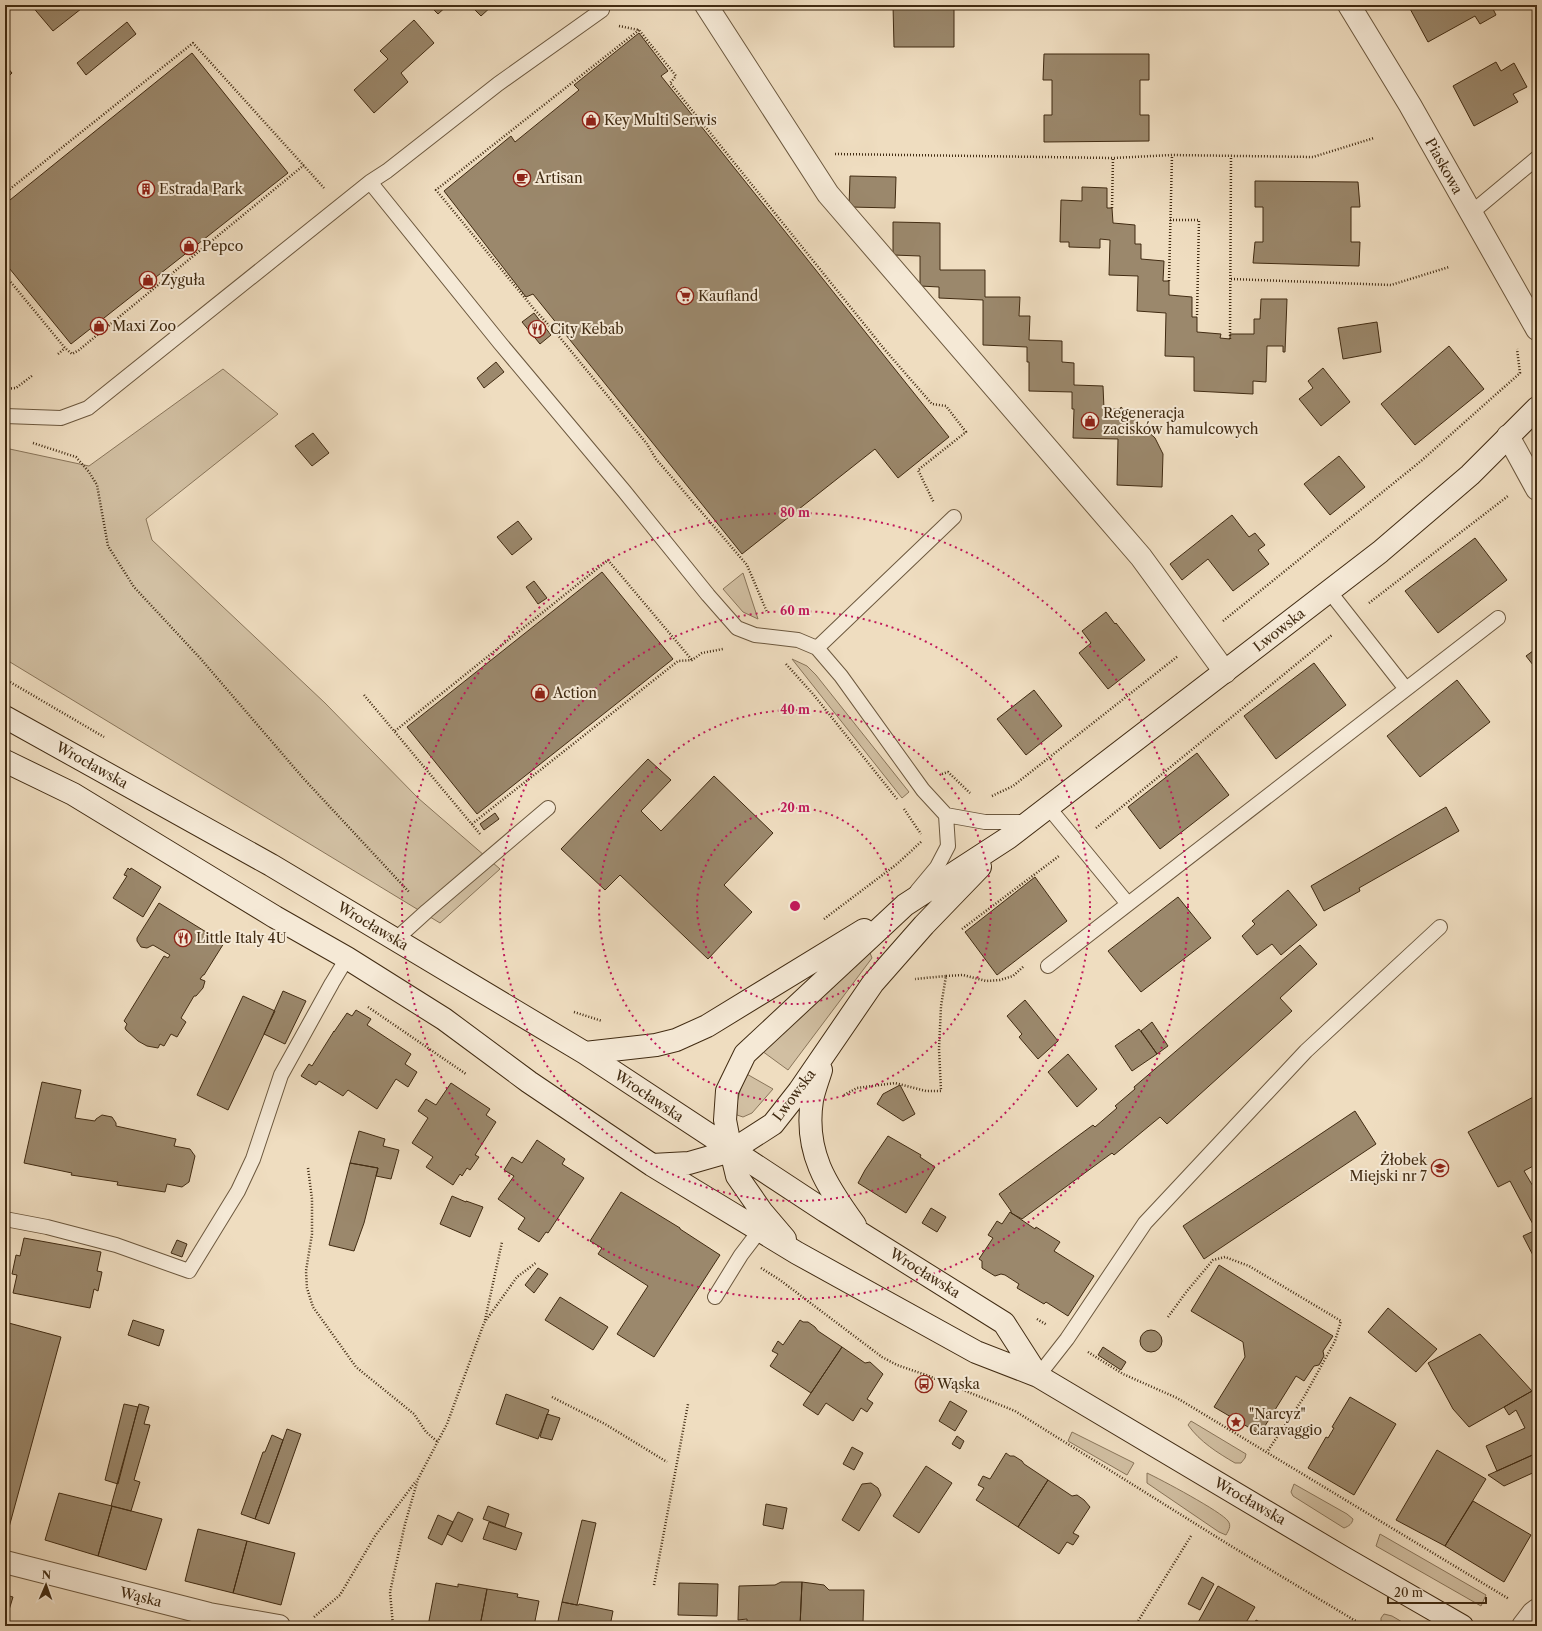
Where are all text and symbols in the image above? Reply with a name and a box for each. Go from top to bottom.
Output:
shop icon: Key Multi Serwis [581,110,601,130]
place label: Key Multi Serwis [604,111,717,129]
street label: Piaskowa [1421,135,1467,198]
cafe icon: Artisan [512,168,532,188]
place label: Artisan [534,169,583,187]
building icon: Estrada Park [136,179,156,199]
place label: Estrada Park [159,180,244,198]
shop icon: Pepco [179,236,199,256]
place label: Pepco [202,237,243,255]
shop icon: Zyguła [138,270,158,290]
place label: Zyguła [161,271,206,289]
supermarket icon: Kaufland [675,286,695,306]
place label: Kaufland [698,287,759,305]
shop icon: Maxi Zoo [89,316,109,336]
place label: Maxi Zoo [112,317,176,335]
restaurant icon: City Kebab [527,319,547,339]
place label: City Kebab [550,320,624,338]
place label: Regeneracja zacisków hamulcowych [1103,404,1259,438]
shop icon: Regeneracja zacisków hamulcowych [1080,411,1100,431]
text: 80 m [780,505,810,520]
text: 60 m [780,603,810,618]
street label: Lwowska [1250,604,1309,656]
shop icon: Action [530,683,550,703]
place label: Action [552,684,597,702]
text: 40 m [780,702,810,717]
street label: Wrocławska [52,737,132,793]
text: 20 m [780,800,810,815]
street label: Wrocławska [333,897,412,955]
centre of rings [788,899,802,913]
restaurant icon: Little Italy 4U [173,928,193,948]
place label: Little Italy 4U [196,929,287,947]
street label: Lwowska [769,1065,820,1125]
street label: Wrocławska [610,1066,688,1126]
place label: Żłobek Miejski nr 7 [1350,1151,1428,1185]
school or university icon: Żłobek Miejski nr 7 [1430,1158,1450,1178]
street label: Wrocławska [886,1244,964,1302]
bus stop icon: Wąska [914,1374,934,1394]
place label: Wąska [936,1375,980,1393]
place label: "Narcyz" Caravaggio [1249,1405,1322,1439]
place icon: "Narcyz" Caravaggio [1226,1412,1246,1432]
street label: Wrocławska [1210,1473,1290,1529]
north arrow [26,1565,66,1605]
text: N [41,1568,52,1582]
scale bar [1388,1579,1486,1605]
street label: Wąska [117,1583,165,1611]
text: 20 m [1394,1585,1423,1600]

